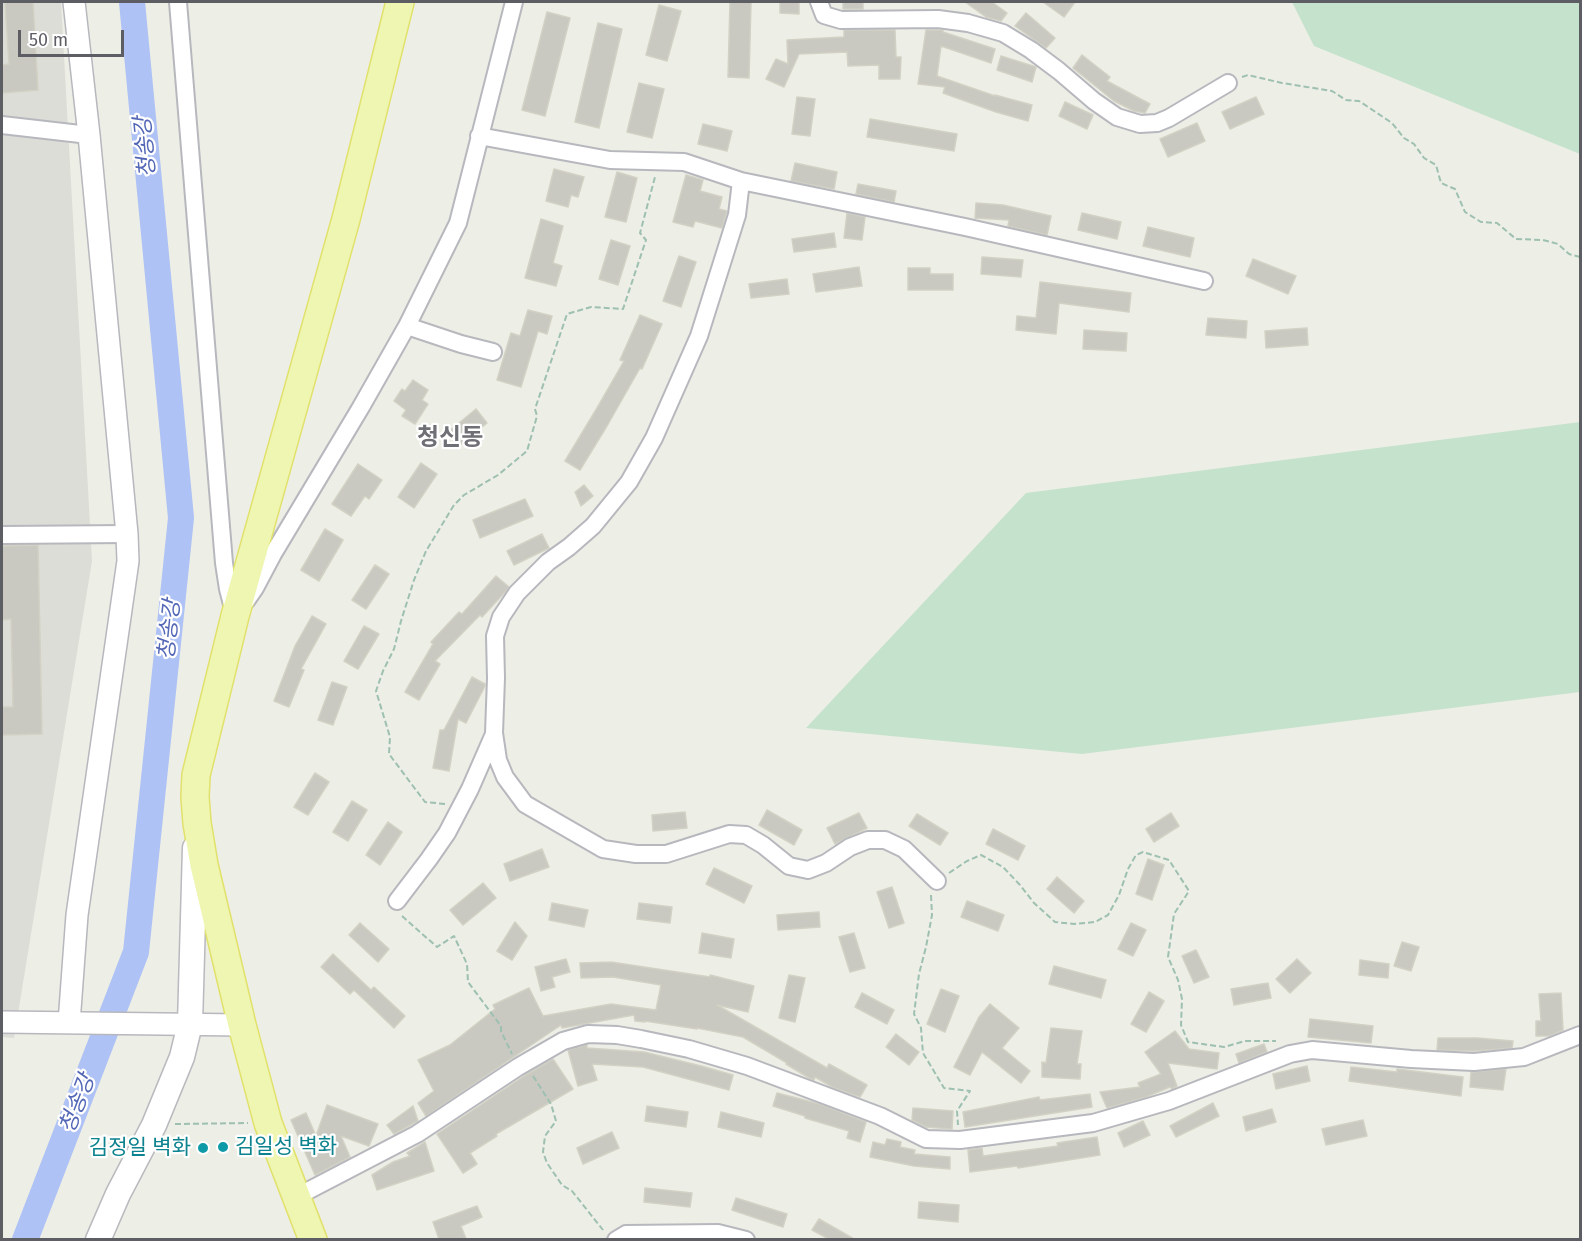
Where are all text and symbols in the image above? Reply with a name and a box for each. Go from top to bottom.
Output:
scale bar [21,18,128,56]
text: 50 m [29,29,68,51]
water label: 청송강 [130,116,162,178]
district label: 청신동 [417,424,483,452]
water label: 청송강 [154,598,186,662]
water label: 청송강 [55,1071,101,1137]
place label: 김일성 벽화 [235,1134,337,1160]
place label: 김정일 벽화 [89,1135,191,1161]
marker: 김일성 벽화 [216,1140,230,1154]
marker: 김정일 벽화 [196,1141,210,1155]

